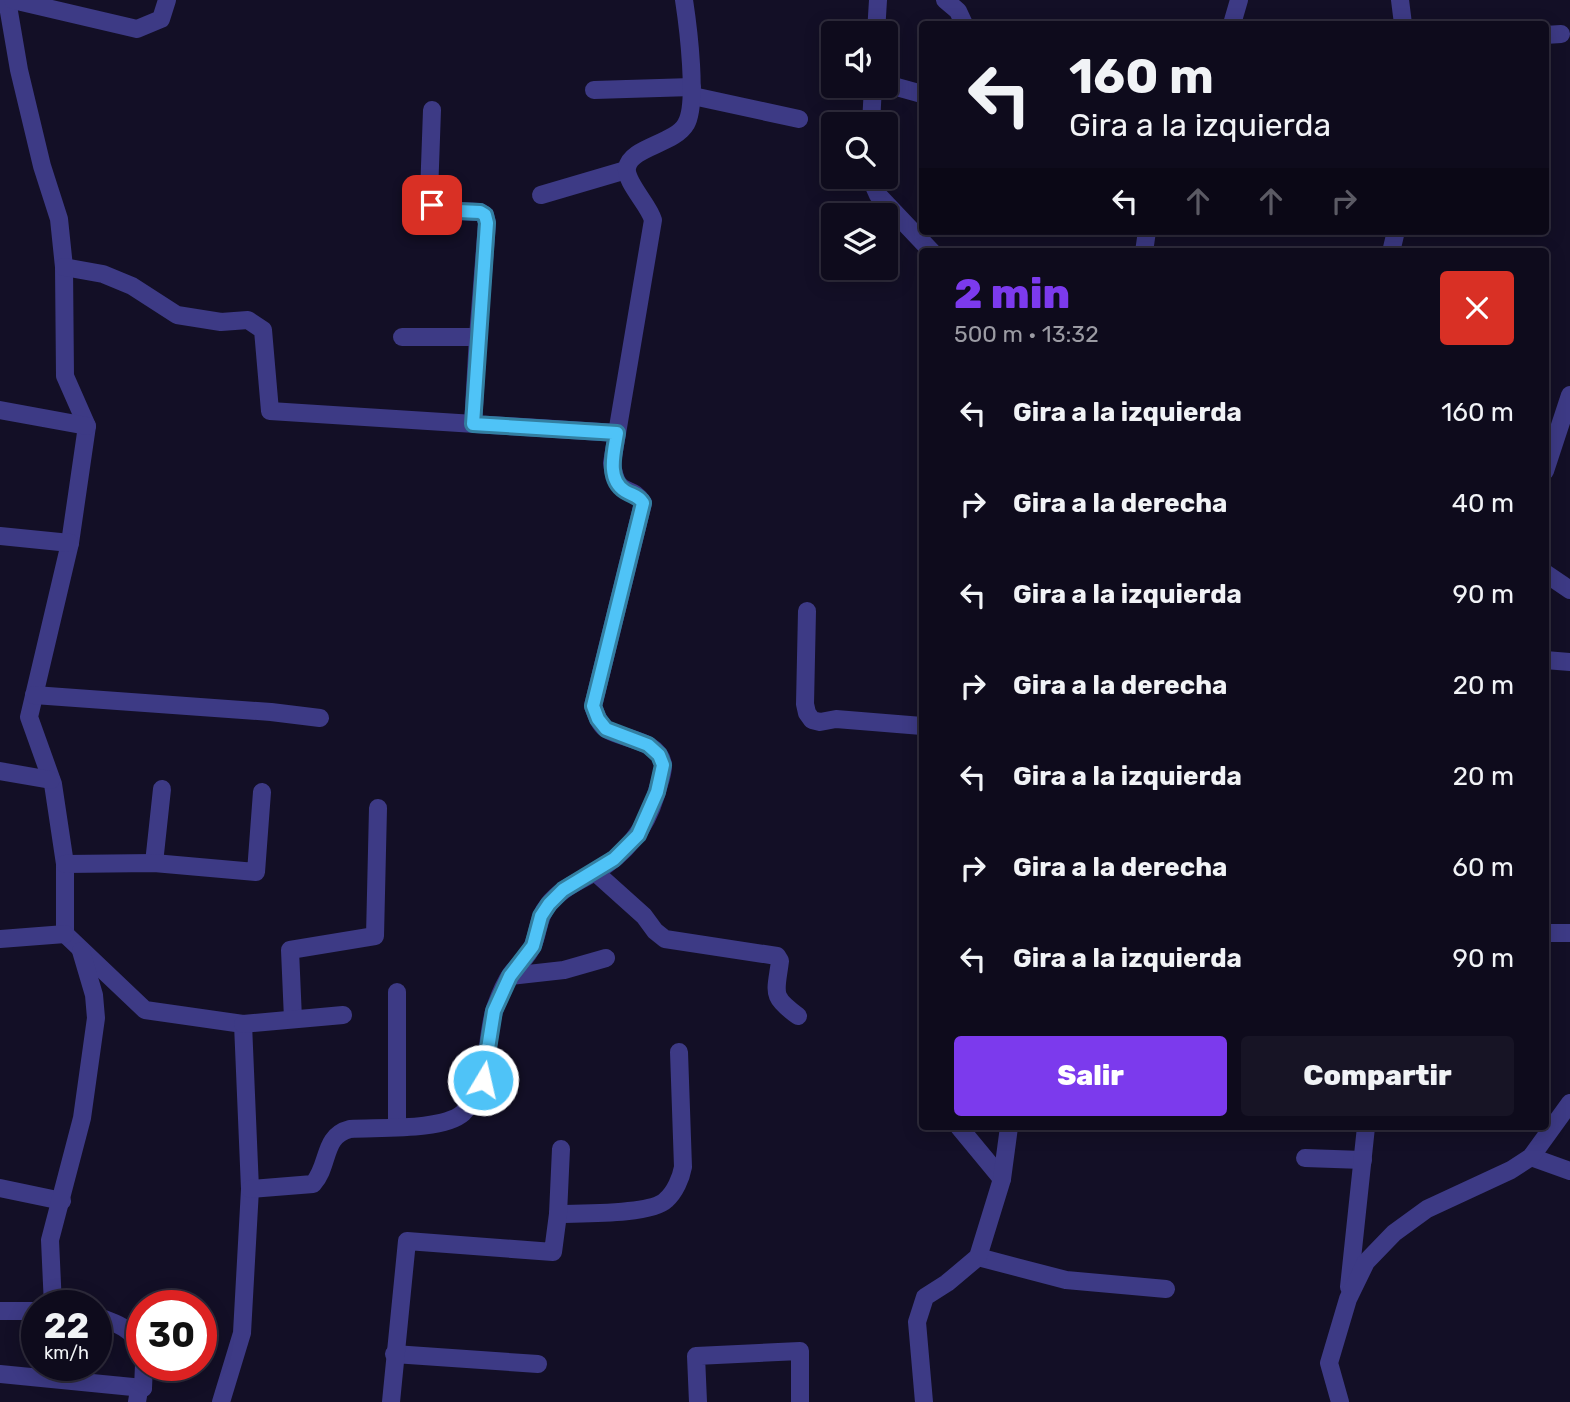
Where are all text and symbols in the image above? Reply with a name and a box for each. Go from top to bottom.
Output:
map controls [821,21,898,280]
button: sound [821,21,898,98]
text: 160 m [1069,47,1214,105]
icon: left [954,49,1045,140]
text: Gira a la izquierda [1069,106,1331,144]
button: search [821,112,898,189]
pin [402,175,462,235]
icon: left [1106,182,1144,220]
icon: ahead [1179,182,1217,220]
icon: ahead [1252,182,1290,220]
icon: right [1325,182,1363,220]
icon: arrive [413,186,451,224]
button: layers [821,203,898,280]
text: 2 min [954,269,1070,319]
button: close [1440,271,1514,345]
text: 500 m · 13:32 [954,320,1099,348]
icon: left [954,394,992,432]
text: Gira a la izquierda [1013,397,1242,428]
text: 160 m [1441,397,1514,428]
icon: right [954,485,992,523]
text: Gira a la derecha [1013,488,1227,519]
text: 40 m [1452,488,1514,519]
icon: left [954,576,992,614]
text: Gira a la izquierda [1013,579,1242,610]
text: 90 m [1453,579,1514,610]
icon: right [954,667,992,705]
text: Gira a la derecha [1013,670,1227,701]
text: 20 m [1453,670,1514,701]
icon: left [954,758,992,796]
text: Gira a la izquierda [1013,761,1242,792]
text: 20 m [1453,761,1514,792]
icon: right [954,849,992,887]
text: Gira a la derecha [1013,852,1227,883]
text: 60 m [1452,852,1514,883]
icon: left [954,940,992,978]
text: Gira a la izquierda [1013,943,1242,974]
text: 90 m [1453,943,1514,974]
button: Salir [954,1036,1227,1116]
button: Compartir [1241,1036,1514,1116]
position arrow [446,1043,520,1117]
speed limit sign: 30 [126,1290,217,1381]
text: 22 [44,1305,89,1347]
text: km/h [44,1342,89,1364]

